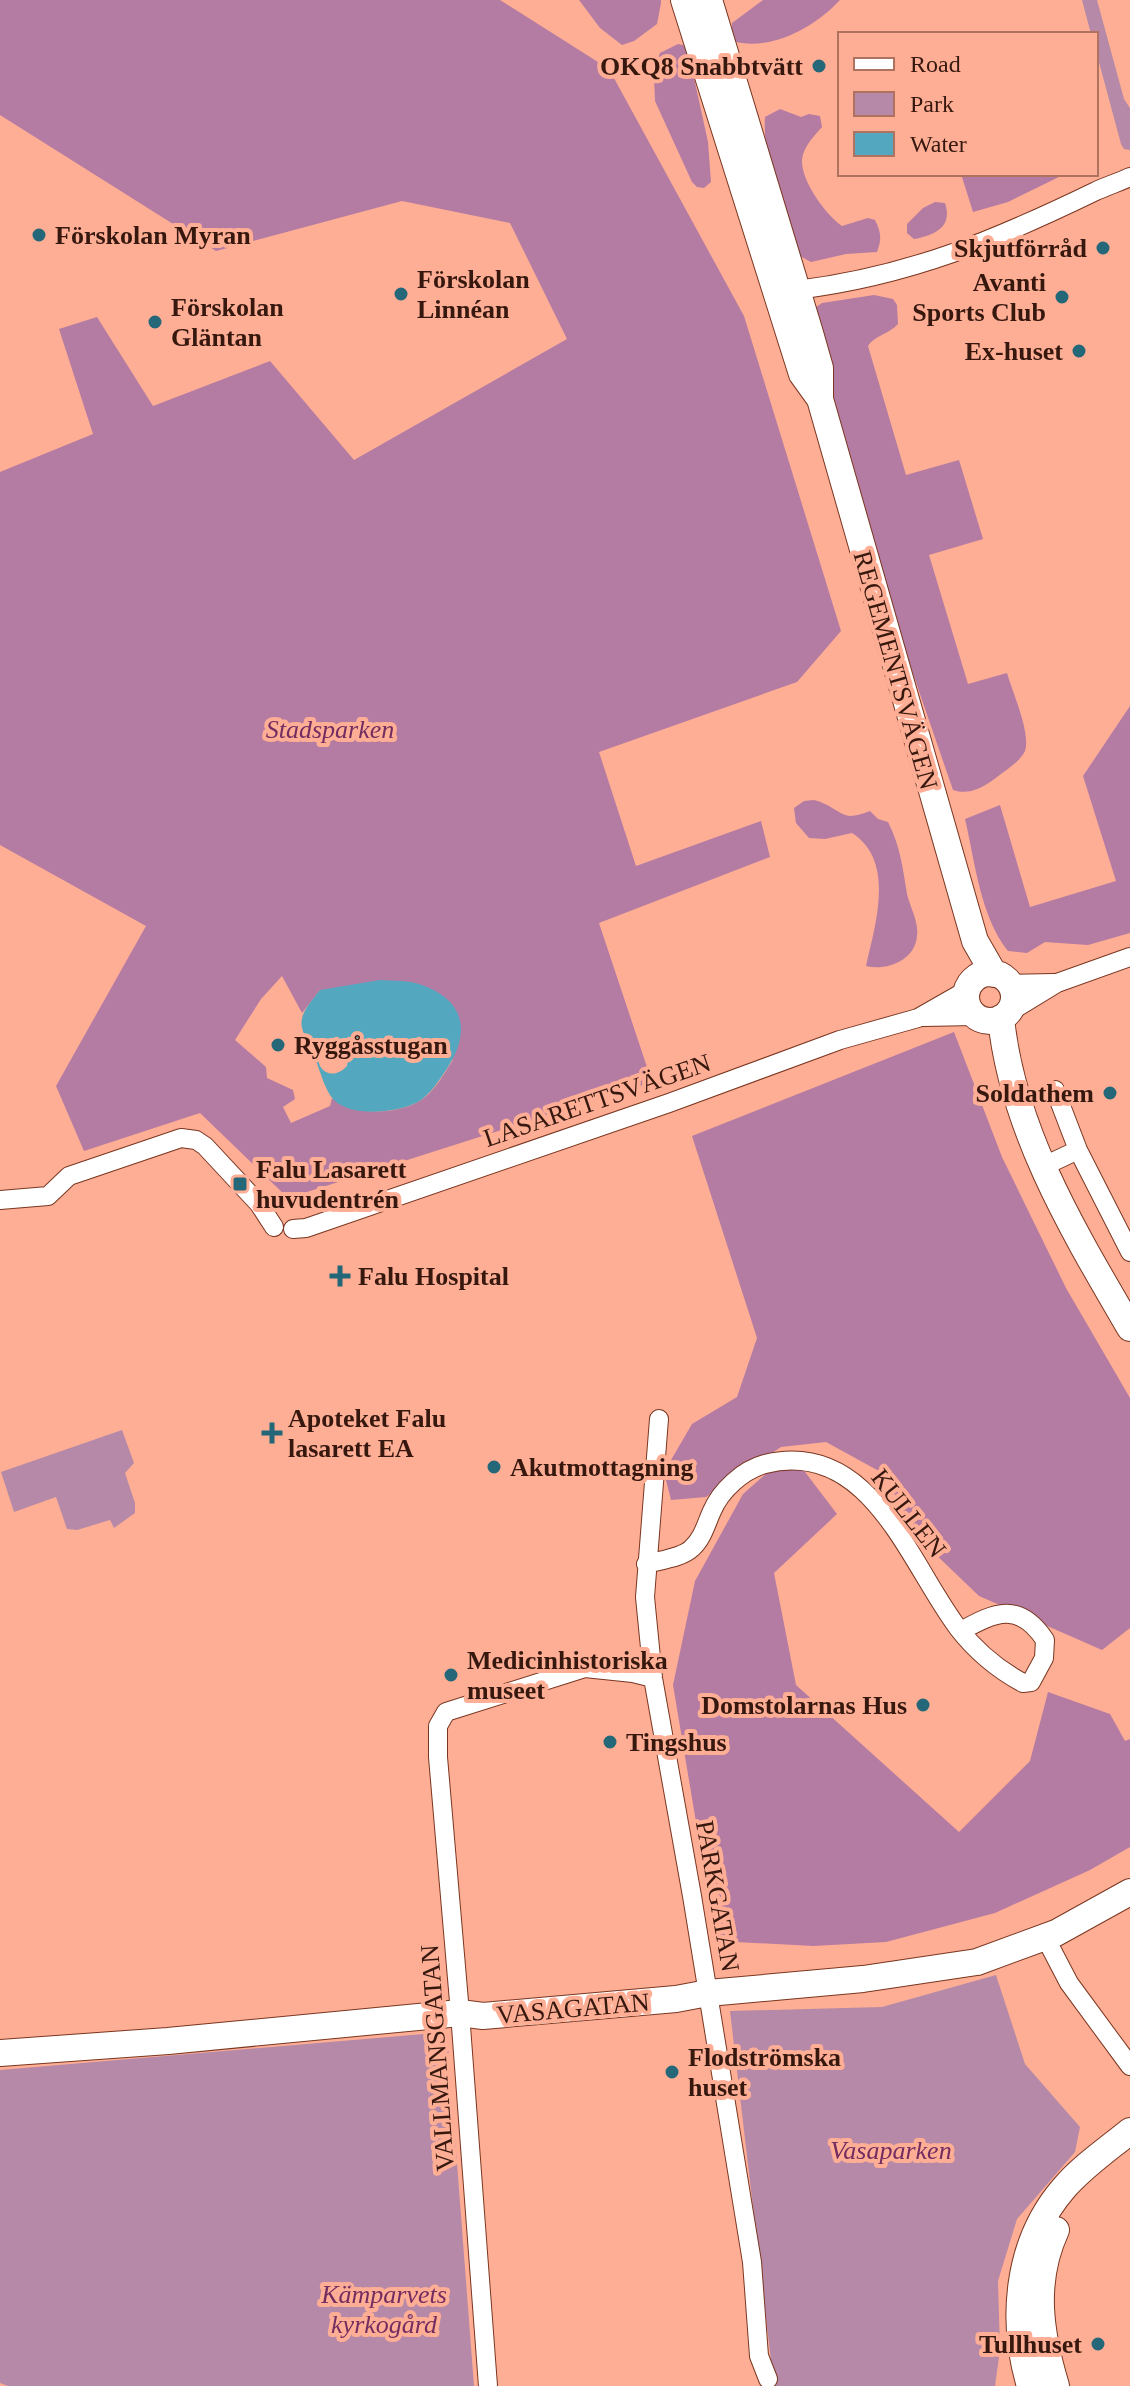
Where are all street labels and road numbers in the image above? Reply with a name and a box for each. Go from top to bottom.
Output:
street label: REGEMENTSVÄGEN [848,547,944,793]
street label: LASARETTSVÄGEN [480,1048,715,1153]
street label: KULLEN [865,1463,952,1563]
street label: PARKGATAN [690,1818,745,1974]
street label: VALLMANSGATAN [415,1943,460,2172]
street label: VASAGATAN [495,1987,651,2030]

